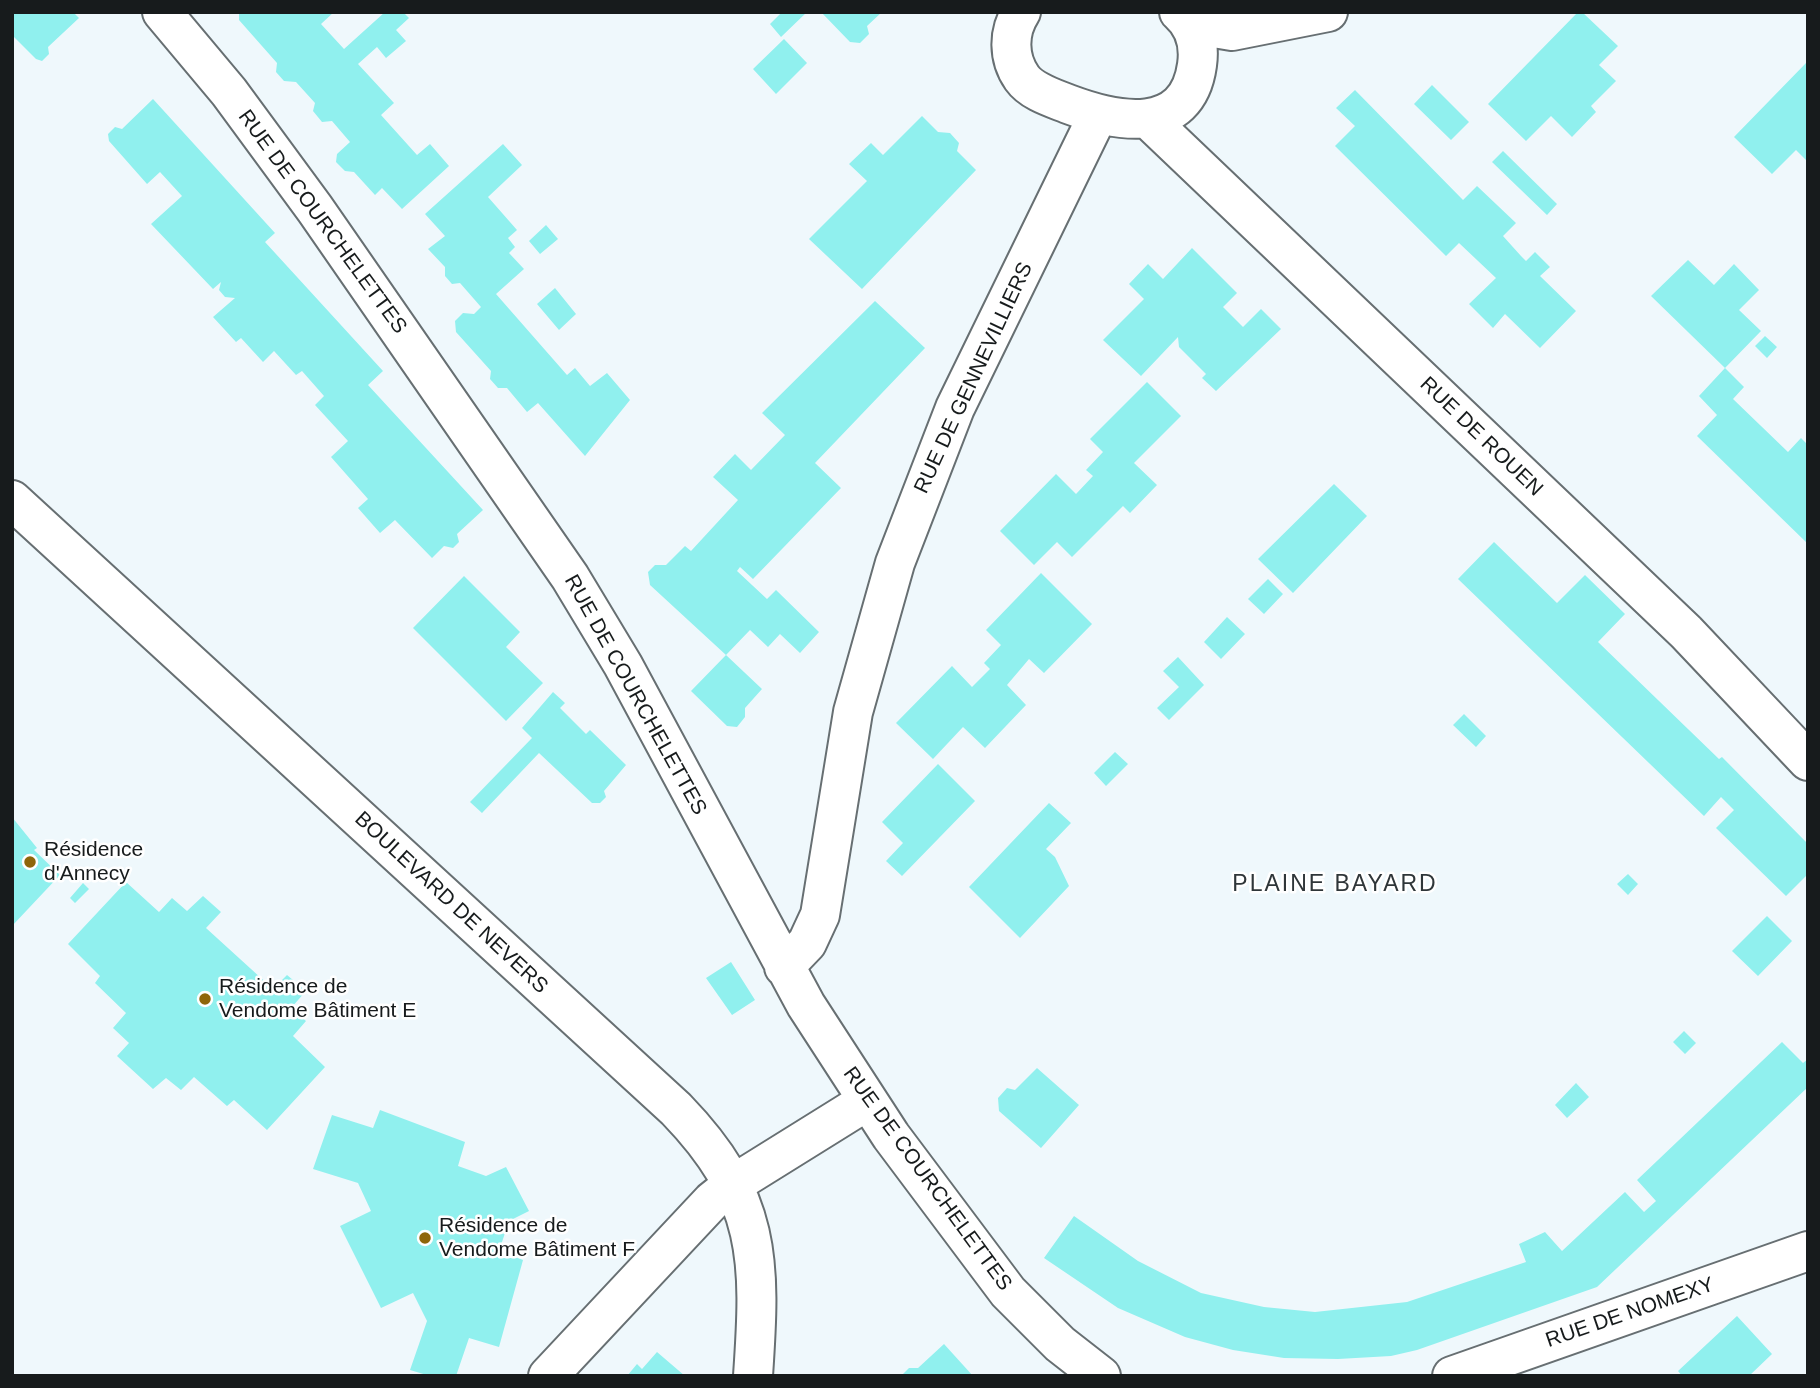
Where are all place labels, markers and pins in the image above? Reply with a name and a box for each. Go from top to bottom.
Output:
place label: Résidence d'Annecy [44,837,143,887]
marker: Résidence d'Annecy [22,854,38,870]
place label: Résidence de Vendome Bâtiment E [219,974,416,1024]
marker: Résidence de Vendome Bâtiment E [197,991,213,1007]
place label: Résidence de Vendome Bâtiment F [439,1213,635,1263]
marker: Résidence de Vendome Bâtiment F [417,1230,433,1246]

